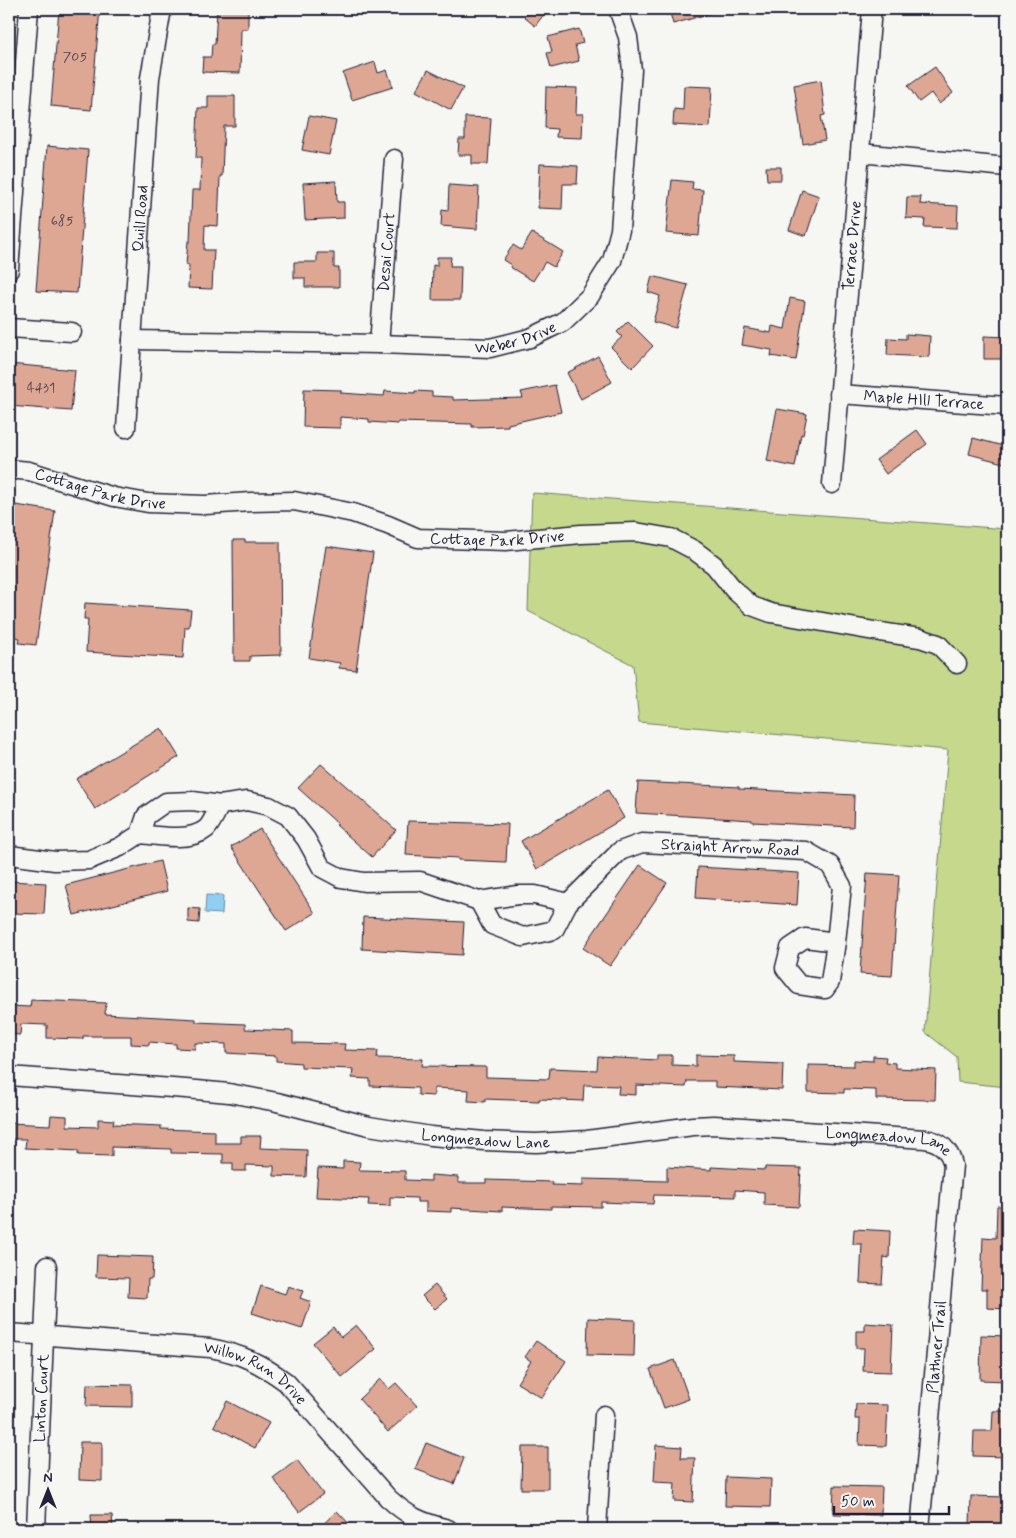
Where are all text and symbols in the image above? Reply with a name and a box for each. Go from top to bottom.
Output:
house number: 705 [63,48,87,66]
street label: Quill Road [128,184,153,253]
street label: Terrace Drive [838,200,866,292]
street label: Desai Court [373,211,400,293]
house number: 685 [51,212,74,230]
street label: Weber Drive [474,316,560,359]
house number: 4431 [27,379,55,397]
street label: Maple HIll Terrace [863,385,985,415]
street label: Cottage Park Drive [32,463,166,514]
street label: Cottage Park Drive [430,525,566,552]
street label: Straight Arrow Road [661,833,800,861]
street label: Longmeadow Lane [825,1122,958,1161]
street label: Longmeadow Lane [420,1124,551,1154]
street label: Plathner Trail [922,1300,952,1394]
street label: Willow Run Drive [202,1337,312,1409]
street label: Linton Court [29,1353,54,1443]
north arrow [22,1466,72,1516]
text: N [43,1469,53,1487]
scale bar [834,1483,948,1515]
text: 50 m [841,1492,875,1512]

